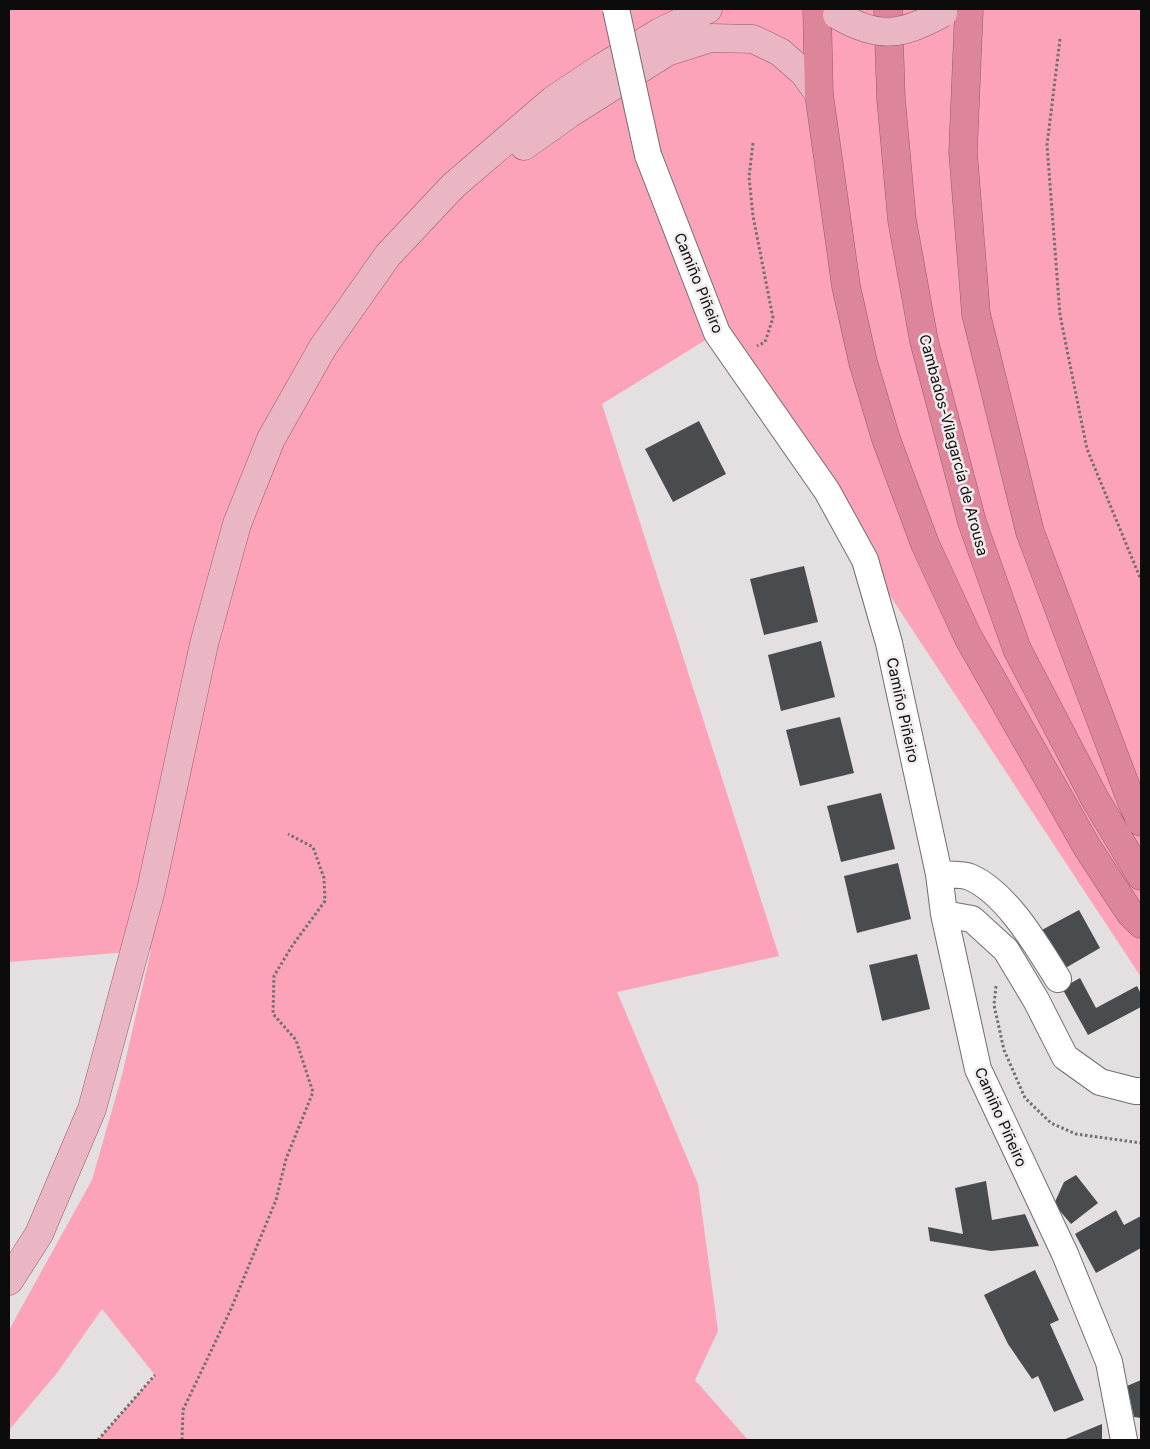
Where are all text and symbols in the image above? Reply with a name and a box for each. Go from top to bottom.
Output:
street label: Camiño Piñeiro [670,230,728,336]
street label: Cambados-Vilagarcía de Arousa [915,332,993,558]
street label: Camiño Piñeiro [883,656,923,764]
street label: Camiño Piñeiro [971,1064,1031,1170]

